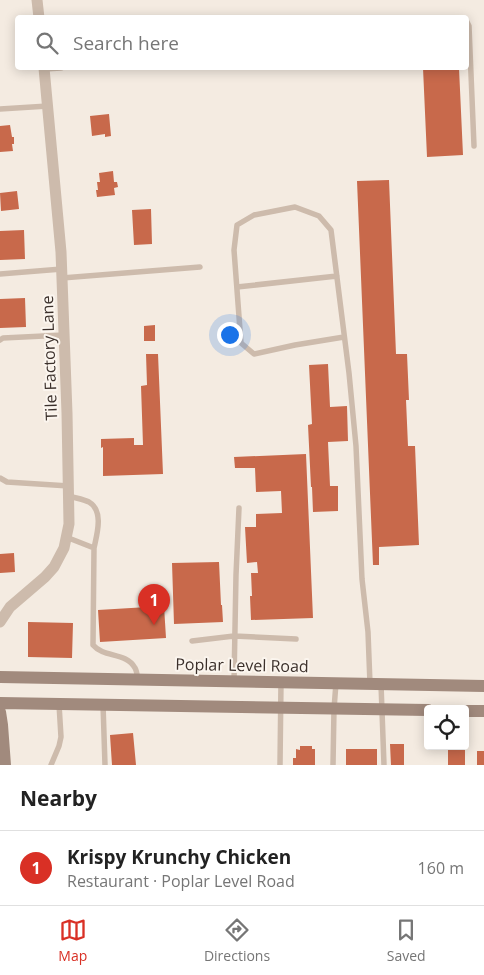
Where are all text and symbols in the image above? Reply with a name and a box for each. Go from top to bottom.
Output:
search box [15,15,469,70]
icon: search [33,29,61,57]
text: Search here [73,30,179,56]
street label: Tile Factory Lane [36,295,62,421]
your location [217,322,243,348]
pin: 1 [138,584,170,625]
street label: Poplar Level Road [175,653,309,677]
map controls [424,705,469,750]
button: locate [424,705,469,750]
text: Nearby [20,784,97,812]
text: Krispy Krunchy Chicken [67,844,291,870]
text: 1 [31,857,41,879]
text: 160 m [418,857,464,879]
text: Restaurant · Poplar Level Road [67,870,295,892]
tab: Map [58,916,87,965]
tab: Directions [204,916,270,965]
tab: Saved [387,916,426,965]

